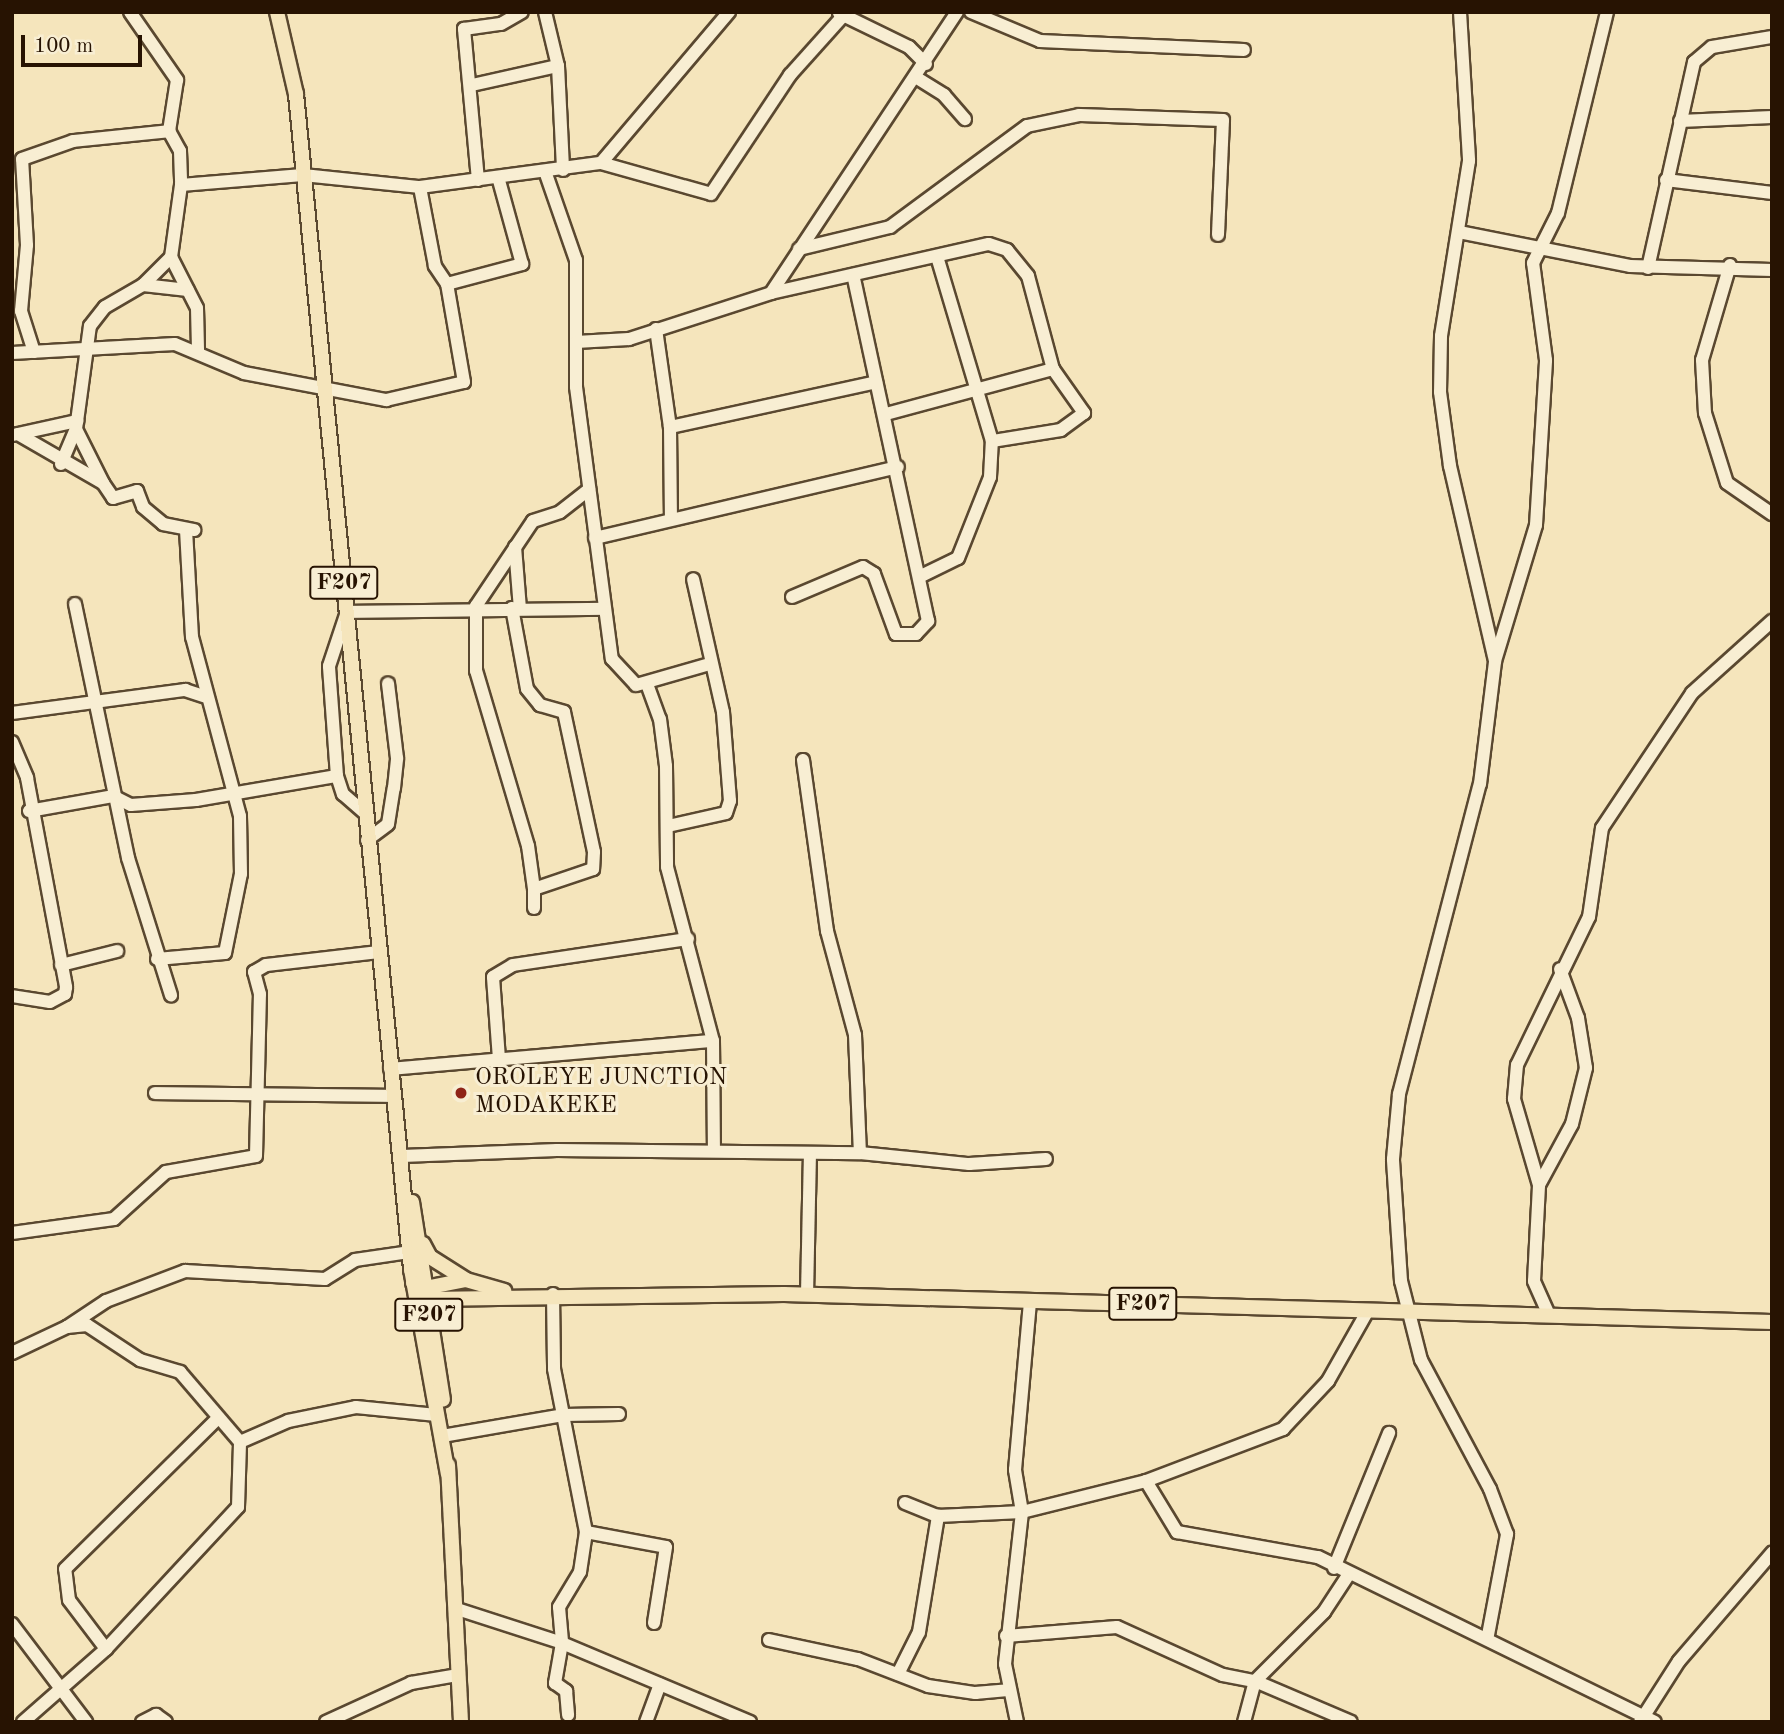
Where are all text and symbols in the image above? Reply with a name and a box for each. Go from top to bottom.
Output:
scale bar [24,21,145,65]
text: 100 m [34,36,93,57]
road number: F207 [309,564,379,603]
place label: OROLEYE JUNCTION MODAKEKE [475,1065,727,1121]
marker: OROLEYE JUNCTION MODAKEKE [453,1085,469,1101]
road number: F207 [1108,1284,1178,1324]
road number: F207 [394,1296,464,1334]

